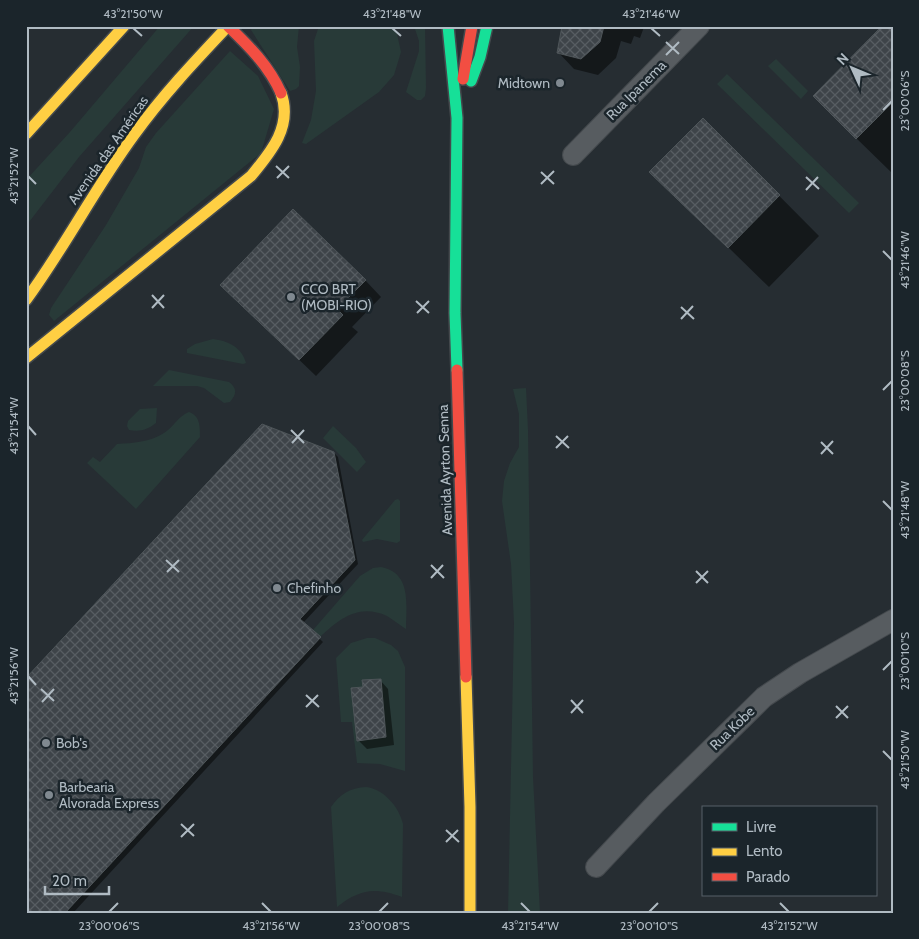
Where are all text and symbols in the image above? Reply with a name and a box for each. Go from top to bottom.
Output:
text: 43°21'50"W [103,6,163,21]
text: 43°21'48"W [363,6,422,21]
text: 43°21'46"W [622,6,681,21]
north arrow [826,42,876,92]
text: N [833,49,853,69]
street label: Rua Ipanema [602,56,670,124]
text: 23°00'06"S [897,70,912,132]
place label: Midtown [498,74,550,92]
marker: Midtown [554,77,566,89]
street label: Avenida das Américas [64,92,152,208]
text: 43°21'52"W [6,147,21,205]
text: 43°21'46"W [897,230,912,289]
place label: CCO BRT (MOBI-RIO) [301,280,372,314]
marker: CCO BRT (MOBI-RIO) [285,291,297,303]
text: 23°00'08"S [897,350,912,412]
text: 43°21'54"W [6,397,21,455]
street label: Avenida Ayrton Senna [434,404,456,536]
text: 43°21'48"W [897,480,912,539]
place label: Chefinho [287,579,341,597]
marker: Chefinho [271,582,283,594]
text: 23°00'10"S [897,632,912,690]
text: 43°21'56"W [6,647,21,705]
street label: Rua Kobe [706,702,758,754]
text: 43°21'50"W [897,730,912,790]
place label: Bob's [56,734,88,752]
marker: Bob's [40,737,52,749]
place label: Barbearia Alvorada Express [59,778,159,812]
marker: Barbearia Alvorada Express [43,789,55,801]
legend [702,806,876,896]
text: Livre [746,818,777,836]
text: Lento [746,842,783,860]
scale bar [45,864,109,896]
text: Parado [746,868,790,886]
text: 20 m [52,872,87,890]
text: 23°00'06"S [78,918,140,933]
text: 43°21'56"W [242,918,300,933]
text: 23°00'08"S [348,918,410,933]
text: 43°21'54"W [501,918,559,933]
text: 23°00'10"S [620,918,678,933]
text: 43°21'52"W [760,918,818,933]

